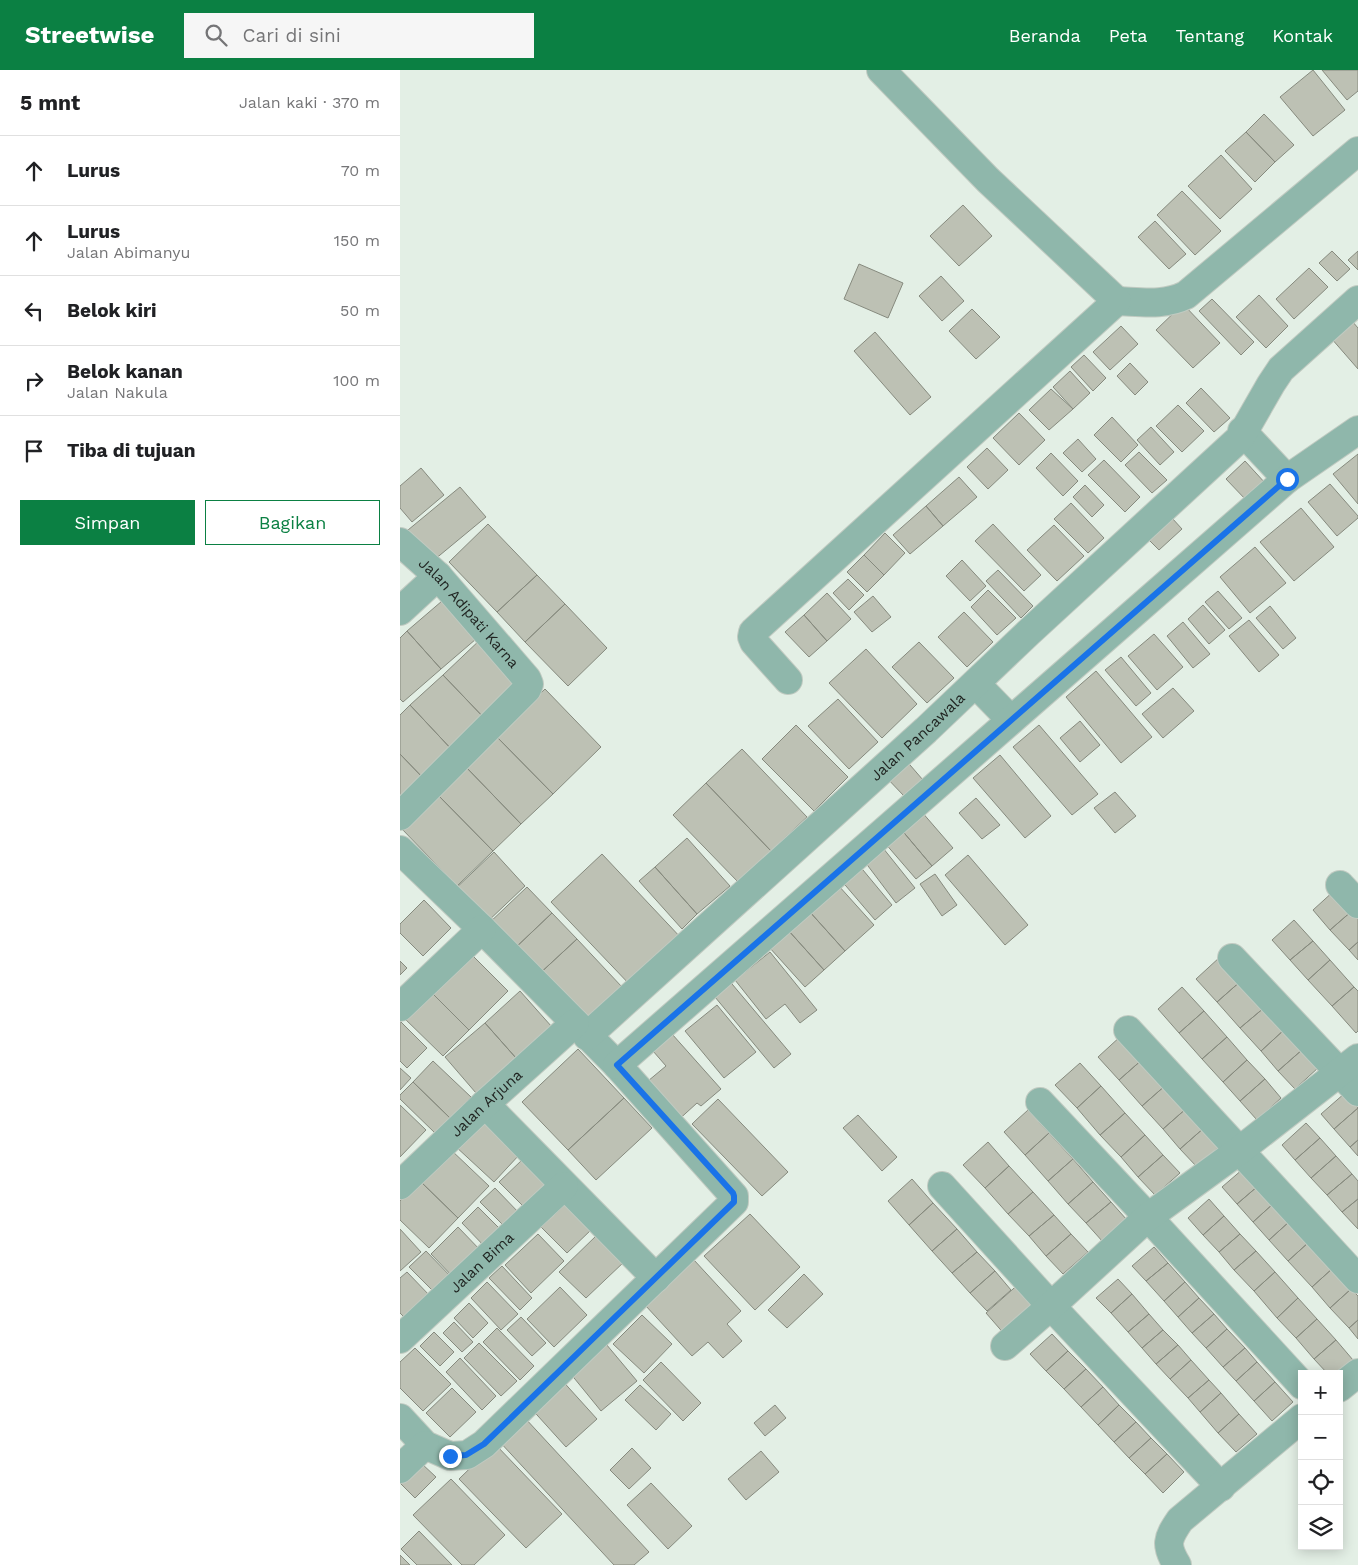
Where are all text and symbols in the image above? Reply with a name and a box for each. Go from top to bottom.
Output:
search box [184,13,534,58]
text: Streetwise [25,21,154,49]
icon: search [202,21,230,49]
text: Cari di sini [242,24,341,47]
text: Beranda [1009,25,1081,46]
text: Peta [1109,25,1147,46]
text: Tentang [1175,25,1244,46]
text: Kontak [1272,25,1333,46]
text: 5 mnt [20,90,80,115]
text: Jalan kaki · 370 m [239,93,380,112]
icon: ahead [20,157,48,185]
text: Lurus [67,159,120,182]
text: 70 m [341,161,380,180]
text: Lurus [67,220,120,243]
icon: ahead [20,227,48,255]
text: 150 m [334,231,380,250]
text: Jalan Abimanyu [67,243,190,262]
icon: left [20,297,48,325]
text: Belok kiri [67,299,157,322]
text: 50 m [340,301,380,320]
text: Belok kanan [67,360,183,383]
icon: right [20,367,48,395]
text: 100 m [333,371,380,390]
text: Jalan Nakula [67,383,168,402]
icon: arrive [20,437,48,465]
text: Tiba di tujuan [67,439,196,462]
route start [1276,468,1299,491]
button: Simpan [20,500,195,545]
button: Bagikan [205,500,380,545]
street label: Jalan Adipati Karna [415,554,523,672]
street label: Jalan Pancawala [867,688,969,785]
street label: Jalan Arjuna [447,1066,526,1141]
street label: Jalan Bima [446,1228,518,1297]
map controls [1298,1370,1343,1550]
button: + [1298,1370,1343,1415]
button: − [1298,1415,1343,1460]
route end [439,1445,462,1468]
button: locate [1298,1460,1343,1505]
button: layers [1298,1505,1343,1550]

